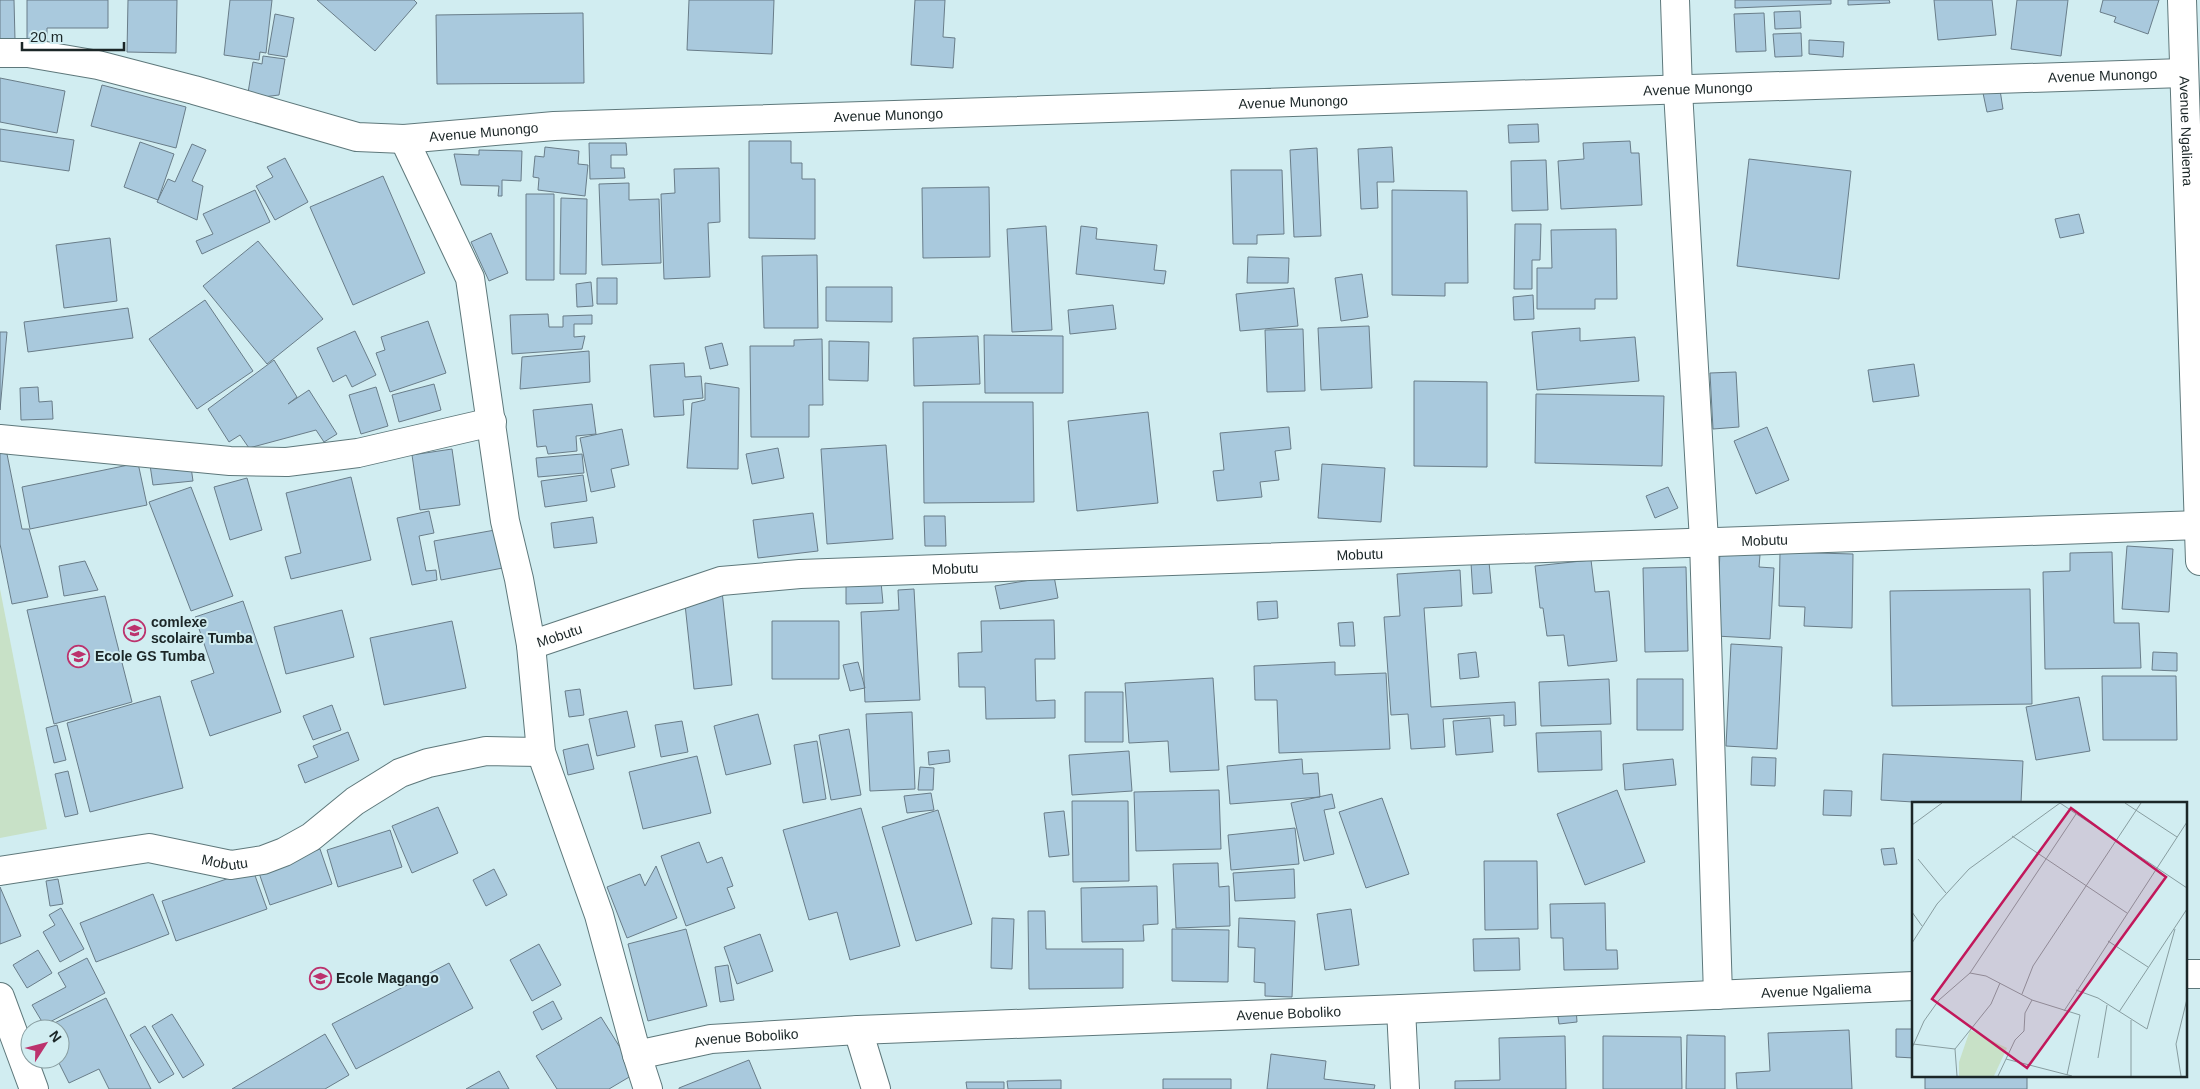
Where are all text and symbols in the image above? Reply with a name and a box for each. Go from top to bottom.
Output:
scale bar [22,20,125,52]
text: 20 m [30,28,63,45]
street label: Avenue Munongo [2048,66,2158,85]
street label: Avenue Ngaliema [2176,76,2196,187]
street label: Avenue Munongo [1643,79,1753,99]
street label: Avenue Munongo [1238,92,1348,112]
street label: Avenue Munongo [833,105,944,125]
street label: Avenue Munongo [428,119,539,145]
street label: Mobutu [1741,531,1788,549]
street label: Mobutu [1336,546,1383,563]
street label: Mobutu [931,560,979,577]
place label: comlexe scolaire Tumba [151,614,253,646]
school or university icon: comlexe scolaire Tumba [123,618,147,642]
street label: Mobutu [535,620,584,650]
school or university icon: Ecole GS Tumba [67,644,91,668]
place label: Ecole GS Tumba [95,648,205,664]
inset map [1912,802,2188,1076]
street label: Mobutu [200,851,249,873]
school or university icon: Ecole Magango [308,966,332,990]
place label: Ecole Magango [336,970,439,986]
street label: Avenue Ngaliema [1761,980,1872,1001]
street label: Avenue Boboliko [1236,1003,1342,1023]
north arrow [20,1019,70,1069]
street label: Avenue Boboliko [693,1026,799,1050]
text: N [46,1028,65,1045]

